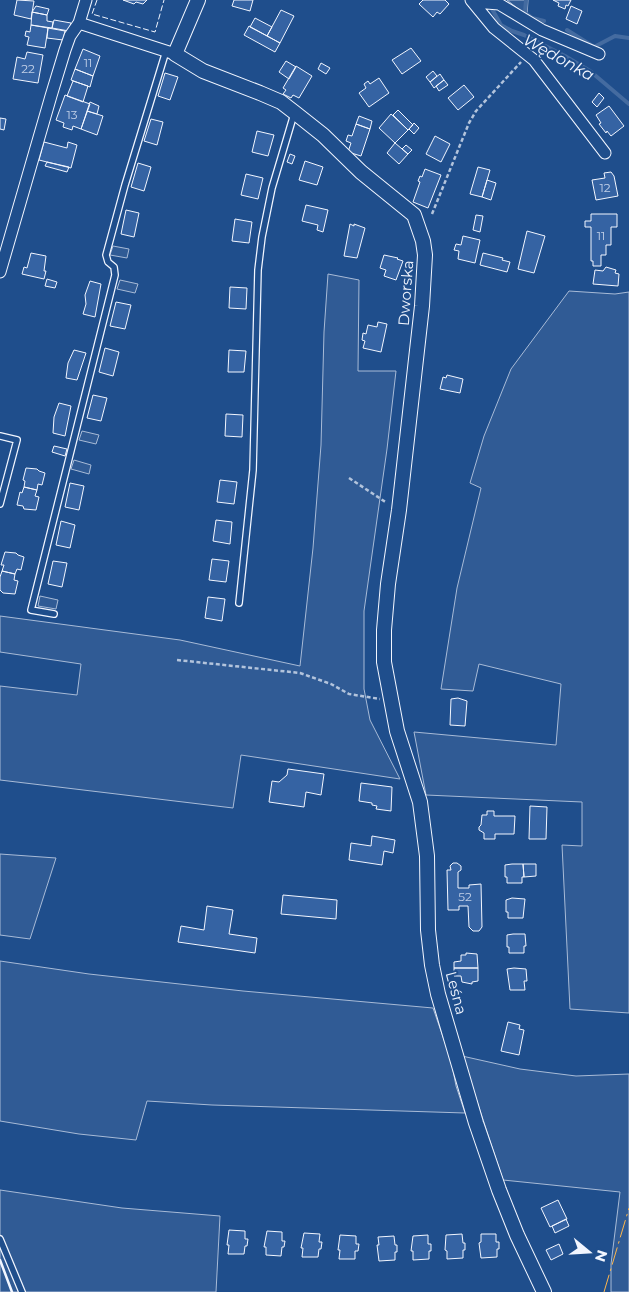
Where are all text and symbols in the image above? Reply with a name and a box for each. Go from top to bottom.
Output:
water label: Wędonka [520,30,598,85]
house number: 11 [84,55,92,70]
house number: 22 [21,61,35,76]
house number: 13 [66,107,78,122]
house number: 12 [599,180,611,195]
house number: 11 [597,228,605,243]
street label: Dworska [394,260,417,326]
house number: 52 [458,889,472,904]
street label: Leśna [442,969,471,1017]
north arrow [564,1227,614,1277]
text: N [591,1248,612,1264]

